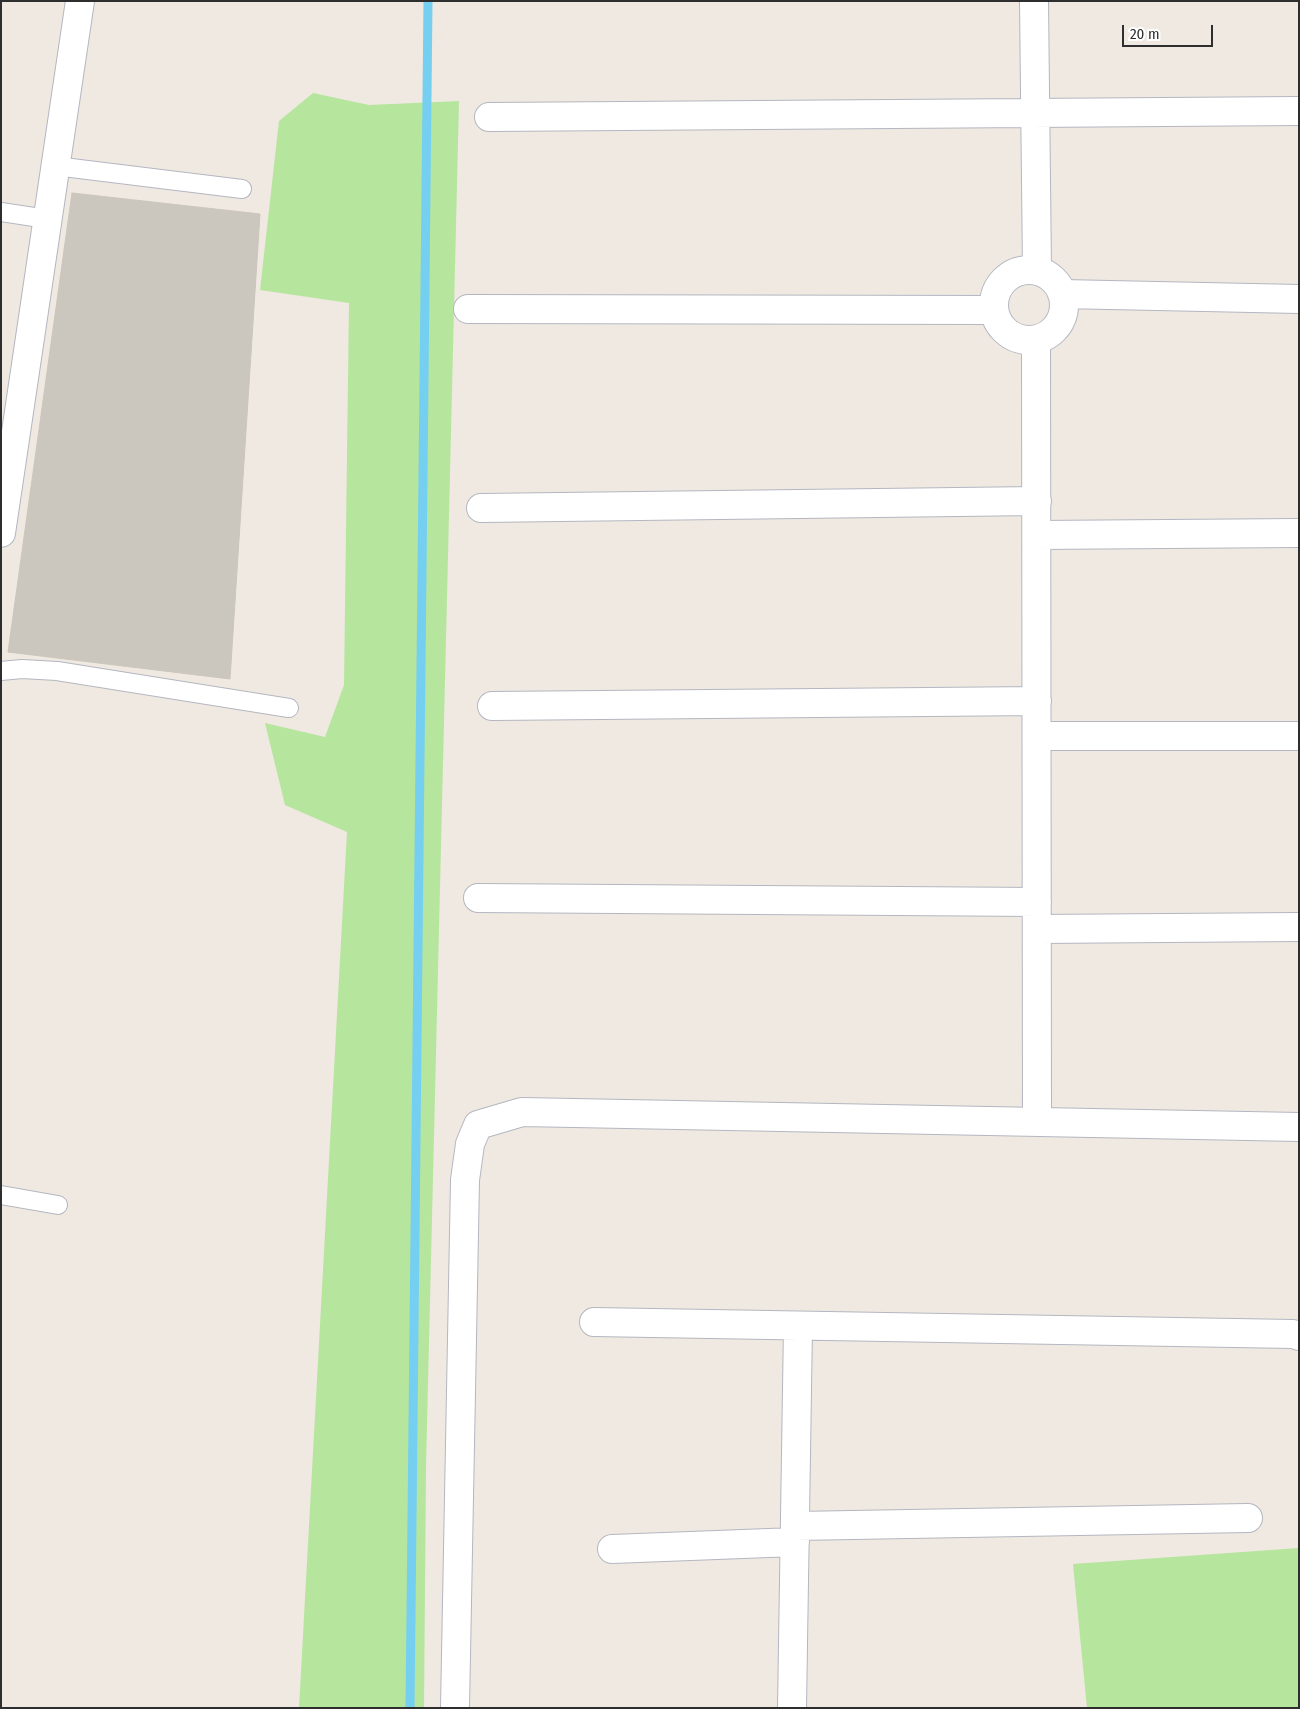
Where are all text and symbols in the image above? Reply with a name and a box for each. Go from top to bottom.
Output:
scale bar [1125,15,1216,47]
text: 20 m [1130,25,1160,43]

